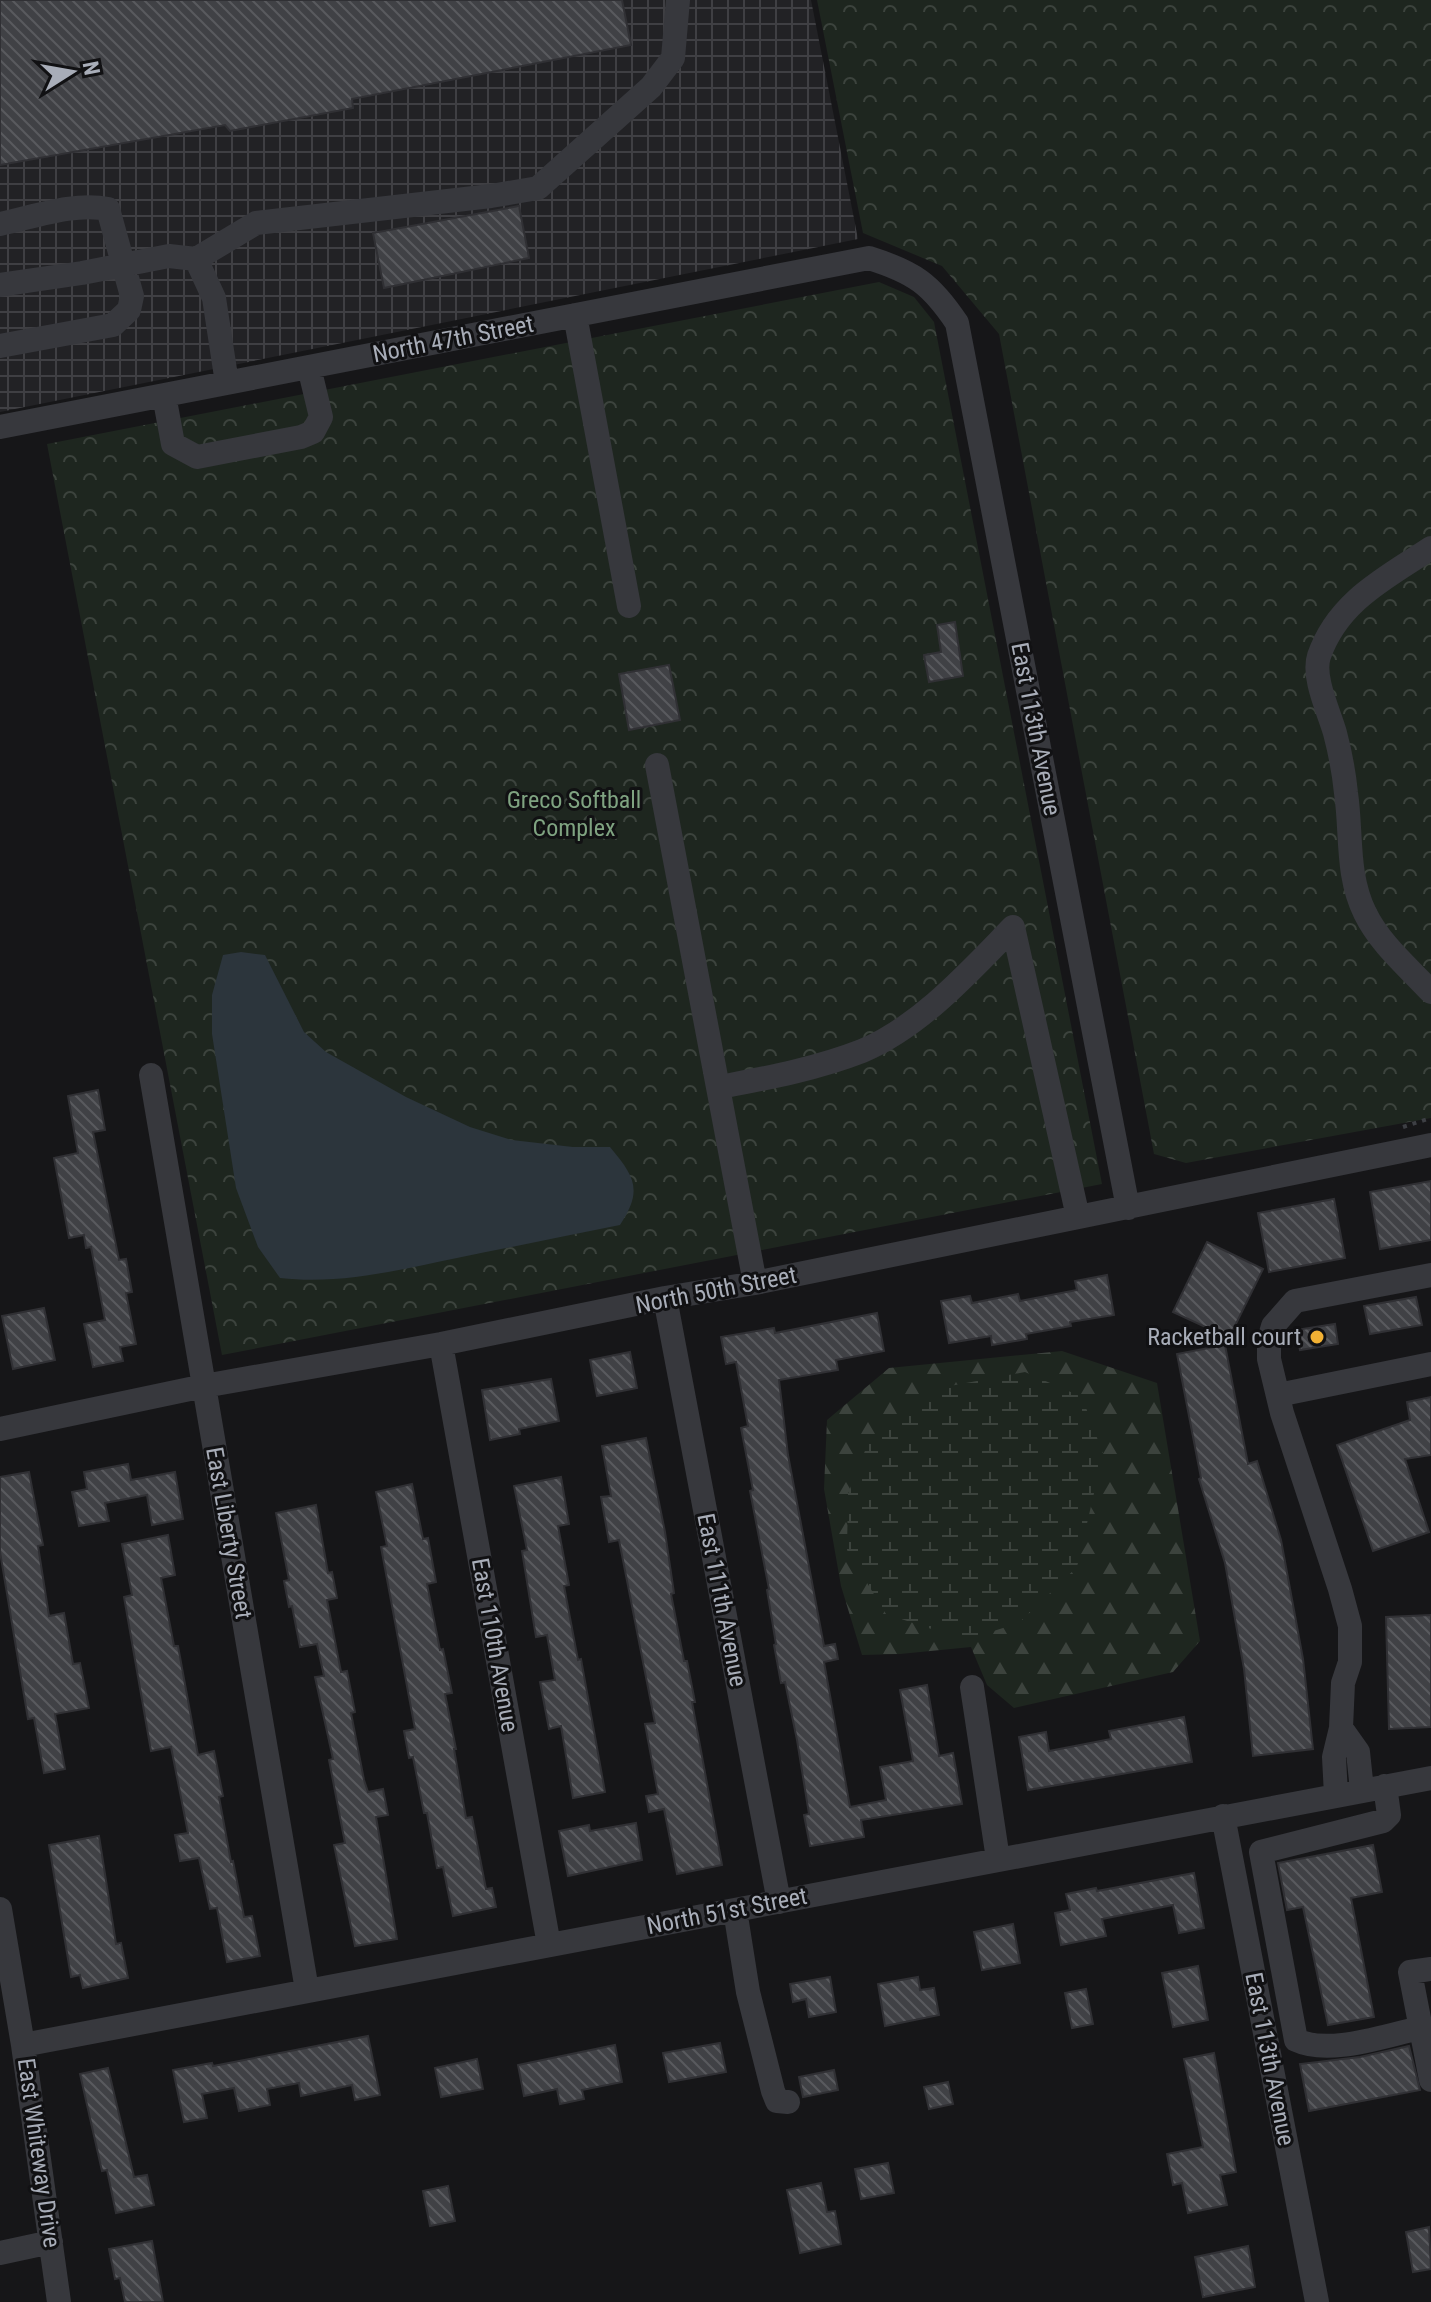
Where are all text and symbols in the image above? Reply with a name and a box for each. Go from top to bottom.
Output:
north arrow [32,32,112,112]
text: N [78,59,105,77]
street label: North 47th Street [370,310,536,368]
street label: East 113th Avenue [1005,640,1067,818]
park label: Greco Softball Complex [507,786,641,842]
street label: North 50th Street [633,1261,799,1319]
place label: Racketball court [1147,1323,1301,1351]
marker: Racketball court [1308,1328,1326,1346]
street label: East Liberty Street [200,1445,258,1621]
street label: East 111th Avenue [691,1511,753,1689]
street label: East 110th Avenue [466,1556,524,1734]
street label: North 51st Street [645,1882,809,1940]
street label: East 113th Avenue [1239,1970,1301,2148]
street label: East Whiteway Drive [12,2056,66,2250]

